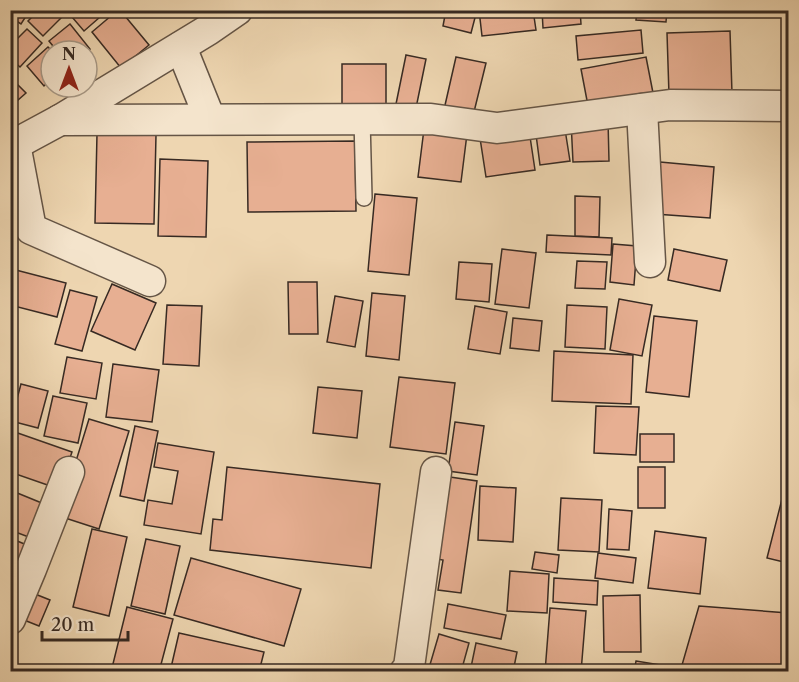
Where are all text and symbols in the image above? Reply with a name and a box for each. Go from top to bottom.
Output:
north arrow [39,39,99,99]
text: N [62,44,76,64]
scale bar [42,604,128,642]
text: 20 m [51,614,95,636]

